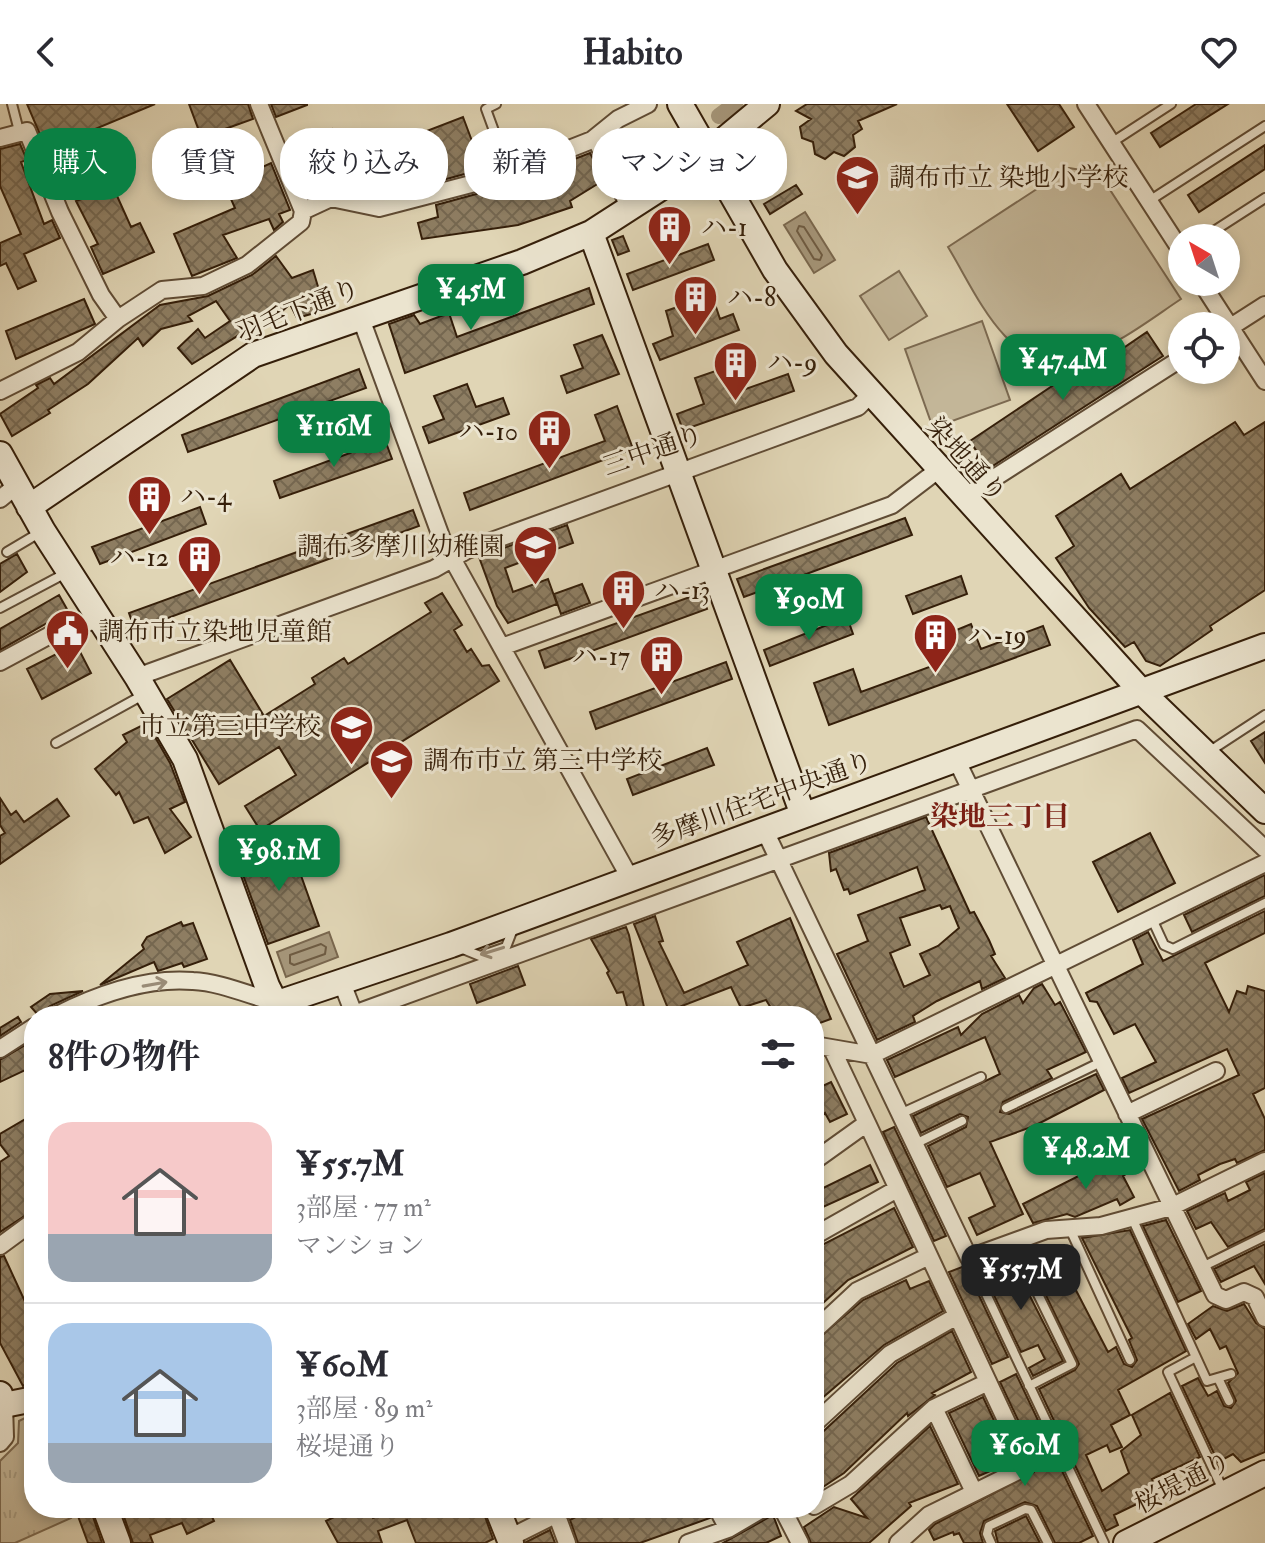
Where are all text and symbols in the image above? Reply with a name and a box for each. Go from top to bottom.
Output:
icon: back [24,30,68,74]
text: Habito [582,30,683,75]
icon: heart [1197,30,1241,74]
chip: 購入 [24,128,136,200]
chip: 賃貸 [152,128,264,200]
chip: 絞り込み [280,128,448,200]
chip: 新着 [464,128,576,200]
chip: マンション [592,128,787,200]
school or university icon: 調布市立 染地小学校 [834,154,882,217]
place label: 調布市立 染地小学校 [889,162,1128,194]
building icon: ハ-1 [646,204,694,267]
place label: ハ-1 [701,212,747,244]
north arrow [1168,224,1240,296]
map controls [1168,224,1240,384]
pin: ¥45M [424,264,518,332]
street label: 羽毛下通り [232,273,364,349]
text: ¥45M [436,274,506,306]
building icon: ハ-8 [672,274,720,337]
place label: ハ-8 [727,282,776,314]
button: locate [1168,312,1240,384]
pin: ¥47.4M [998,334,1128,402]
building icon: ハ-9 [712,339,760,402]
text: ¥47.4M [1019,344,1107,376]
place label: ハ-9 [767,347,817,379]
pin: ¥116M [278,401,390,469]
building icon: ハ-10 [525,408,573,471]
text: ¥116M [296,411,372,443]
street label: 染地通り [919,411,1013,509]
place label: ハ-10 [459,416,518,448]
street label: 三中通り [599,419,707,483]
building icon: ハ-4 [125,473,173,536]
place label: ハ-4 [180,481,232,513]
school or university icon: 調布多摩川幼稚園 [512,523,560,586]
place label: 調布多摩川幼稚園 [297,531,505,563]
building icon: ハ-12 [176,534,224,597]
place label: ハ-12 [110,542,169,574]
building icon: ハ-13 [599,567,647,630]
pin: ¥90M [762,574,856,642]
place label: ハ-13 [654,575,710,607]
text: ¥90M [773,584,845,616]
public building icon: 調布市立染地児童館 [43,608,91,671]
building icon: ハ-19 [912,612,960,675]
place label: 調布市立染地児童館 [98,616,332,648]
place label: ハ-19 [967,620,1027,652]
building icon: ハ-17 [637,633,685,696]
place label: ハ-17 [572,641,630,673]
school or university icon: 市立第三中学校 [328,703,376,766]
place label: 市立第三中学校 [139,711,321,743]
school or university icon: 調布市立 第三中学校 [368,737,416,800]
place label: 調布市立 第三中学校 [423,745,662,777]
street label: 多摩川住宅中央通り [647,745,877,855]
district label: 染地三丁目 [930,800,1070,835]
pin: ¥98.1M [214,825,344,893]
text: ¥98.1M [237,835,321,867]
one-way arrow [480,945,505,960]
one-way arrow [142,975,167,990]
icon: filters [756,1032,800,1076]
text: 8件の物件 [48,1036,200,1079]
pin: ¥48.2M [1021,1123,1151,1191]
text: ¥48.2M [1041,1133,1131,1165]
text: ¥55.7M [296,1143,405,1186]
icon: home [112,1154,208,1250]
text: 3部屋 · 77 m² [296,1192,431,1224]
text: マンション [296,1230,425,1262]
pin: ¥55.7M [956,1244,1086,1312]
text: ¥55.7M [979,1254,1063,1286]
text: ¥60M [296,1344,389,1387]
icon: home [112,1355,208,1451]
text: 3部屋 · 89 m² [296,1393,433,1425]
pin: ¥60M [978,1420,1072,1488]
text: ¥60M [989,1430,1061,1462]
text: 桜堤通り [296,1431,400,1463]
street label: 桜堤通り [1129,1445,1237,1521]

